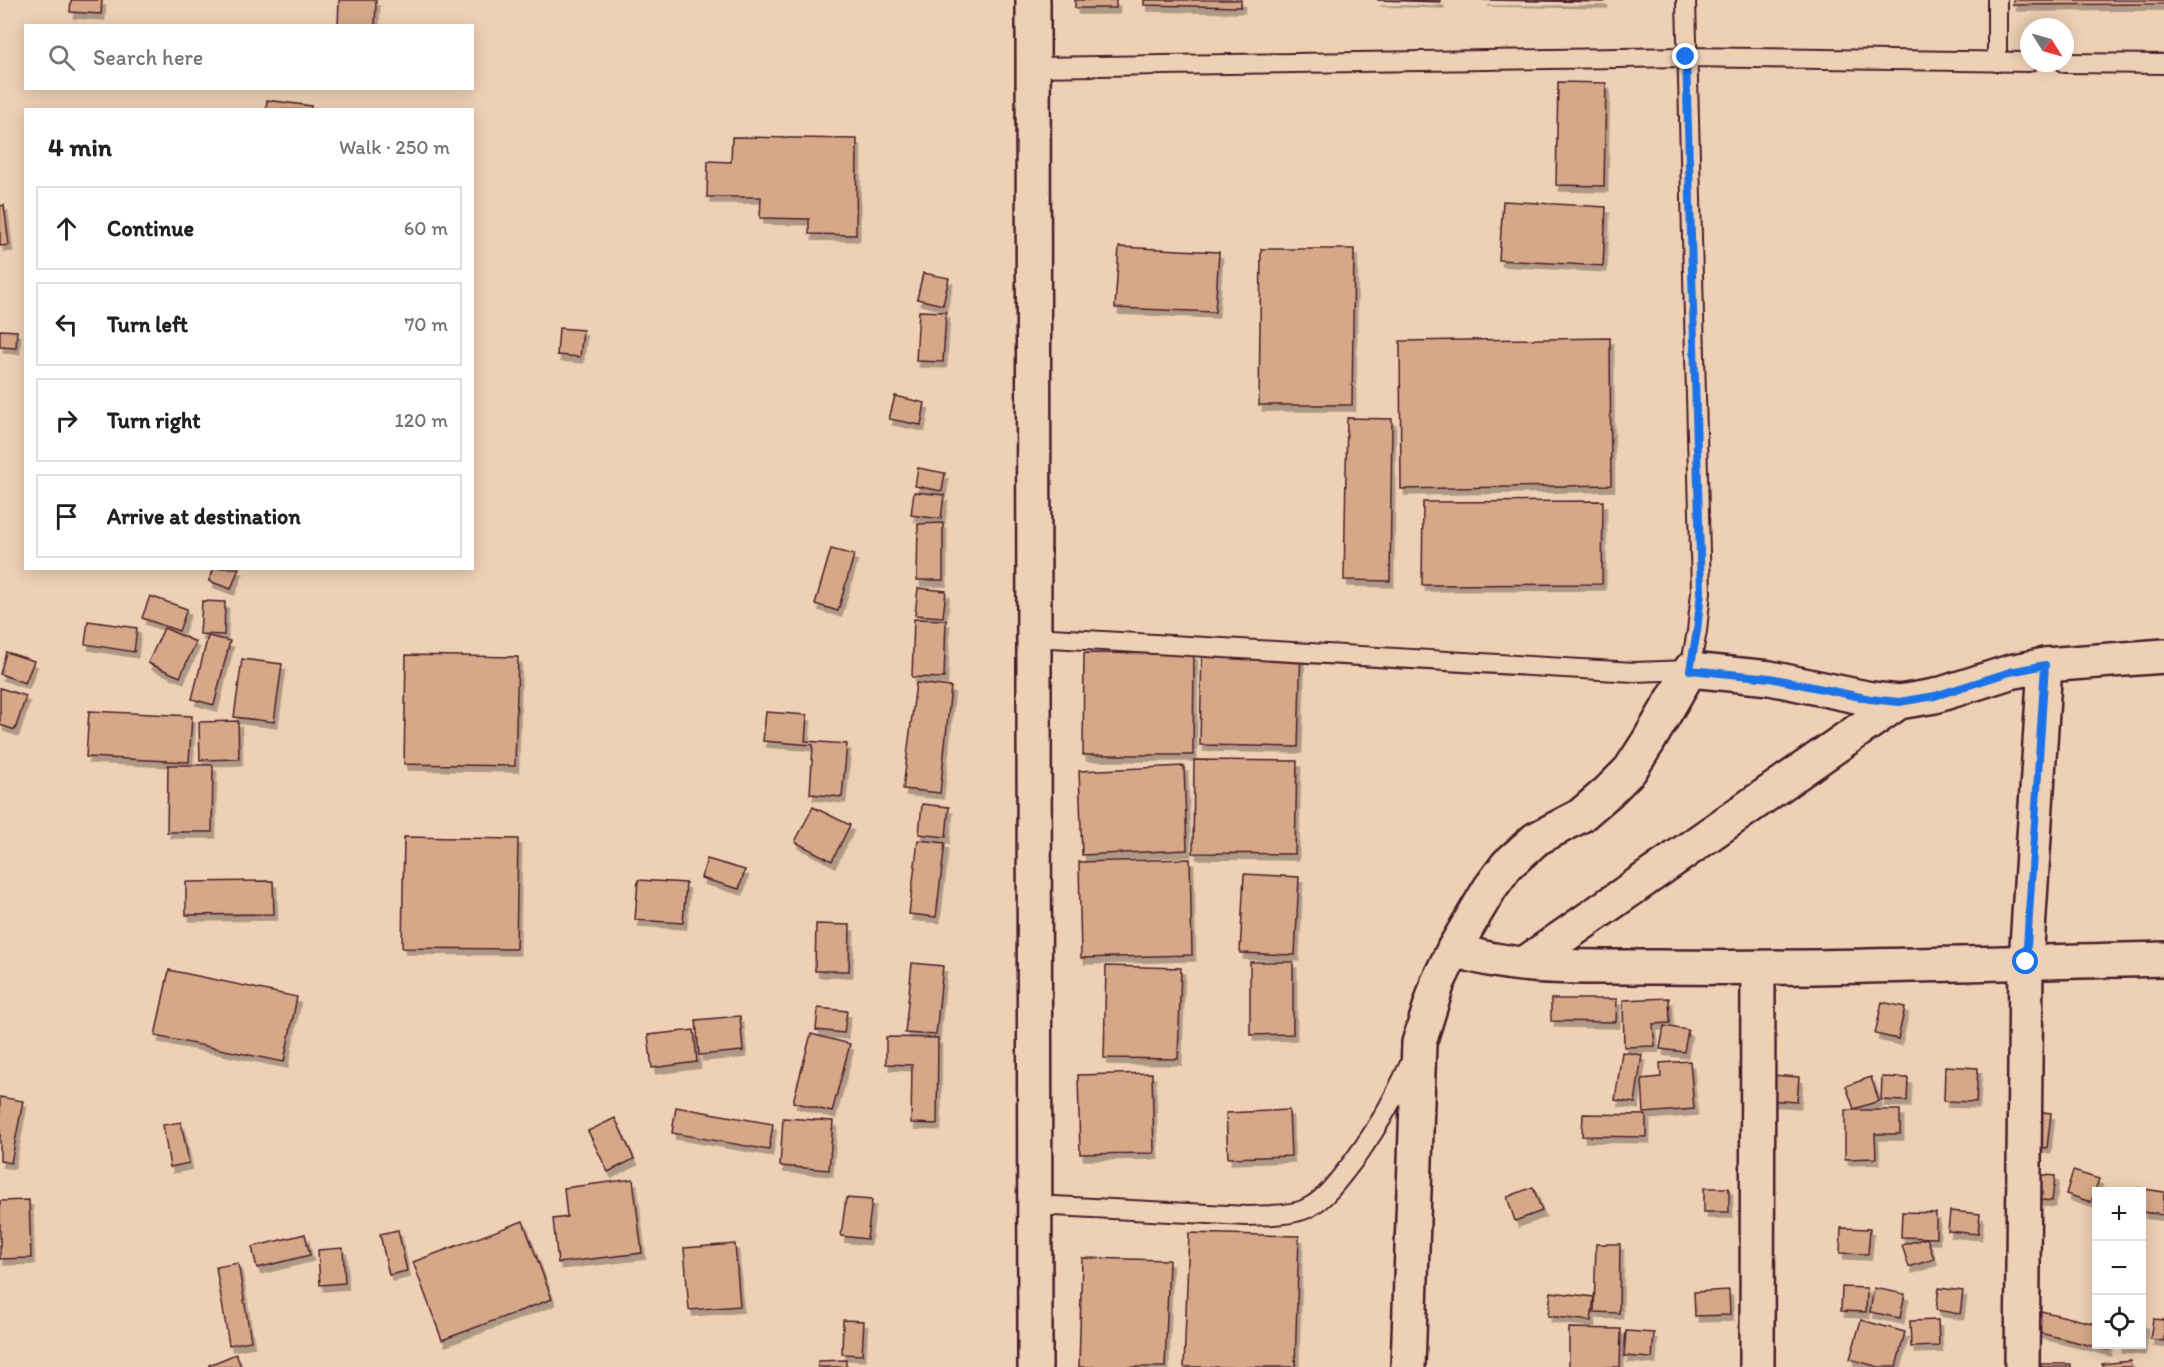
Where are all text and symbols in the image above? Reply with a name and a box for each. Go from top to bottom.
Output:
north arrow [2020,18,2074,72]
search box [24,24,474,90]
icon: search [45,41,78,74]
route end [1672,43,1698,69]
text: Search here [93,44,203,71]
text: 4 min [48,131,112,163]
text: Walk · 250 m [339,135,450,159]
icon: ahead [50,212,83,245]
text: Continue [107,215,194,242]
text: 60 m [404,216,448,240]
icon: left [50,308,83,341]
text: Turn left [107,311,188,338]
text: 70 m [404,312,448,336]
icon: right [50,404,83,437]
text: Turn right [107,407,201,434]
text: 120 m [395,408,448,432]
icon: arrive [50,500,83,533]
text: Arrive at destination [107,503,301,530]
route start [2012,948,2038,974]
map controls [2092,1187,2146,1349]
button: + [2092,1187,2146,1241]
button: − [2092,1241,2146,1295]
button: locate [2092,1295,2146,1349]

